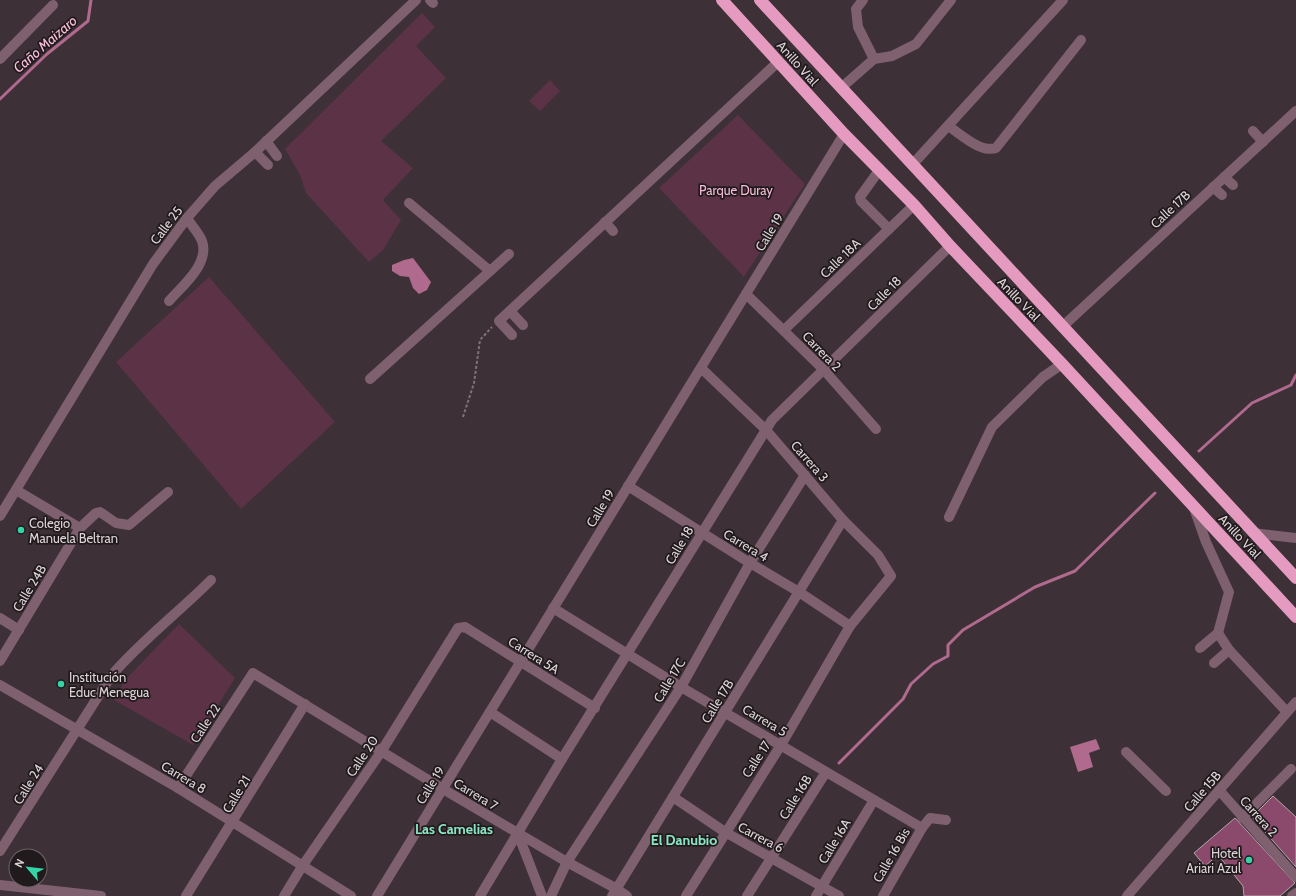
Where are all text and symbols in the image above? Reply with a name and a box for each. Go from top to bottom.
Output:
water label: Caño Maizaro [9,11,81,77]
street label: Anillo Vial [774,37,822,89]
park label: Parque Duray [699,182,773,198]
street label: Calle 17B [1147,186,1193,231]
street label: Calle 25 [146,203,186,247]
street label: Calle 19 [751,210,787,254]
street label: Calle 18A [816,235,864,281]
street label: Calle 18 [863,272,905,314]
street label: Anillo Vial [994,274,1044,324]
street label: Carrera 2 [799,328,845,374]
street label: Carrera 3 [788,437,832,485]
street label: Calle 19 [582,486,618,530]
street label: Anillo Vial [1215,511,1265,561]
place label: Colegio Manuela Beltran [29,515,118,546]
street label: Calle 18 [661,523,697,567]
marker: Colegio Manuela Beltran [16,525,26,535]
street label: Carrera 4 [721,525,772,565]
street label: Calle 24B [9,561,49,614]
street label: Carrera 5A [506,633,562,677]
street label: Calle 17C [650,655,688,705]
place label: Institución Educ Menegua [69,669,150,700]
street label: Calle 17B [697,676,737,726]
marker: Institución Educ Menegua [56,679,66,689]
street label: Calle 22 [186,700,224,746]
street label: Carrera 5 [740,700,790,740]
street label: Calle 20 [343,733,381,779]
street label: Calle 17 [738,737,774,780]
street label: Carrera 8 [158,757,210,797]
street label: Calle 24 [9,761,47,807]
street label: Calle 19 [412,763,448,807]
street label: Calle 15B [1180,767,1224,815]
street label: Calle 21 [219,772,253,816]
street label: Calle 16B [775,772,815,822]
street label: Carrera 7 [451,775,501,814]
street label: Carrera 2 [1237,792,1281,840]
street label: Calle 16A [814,816,854,866]
street label: Carrera 6 [735,818,787,856]
district label: Las Camelias [415,820,493,838]
street label: Calle 16 Bis [869,824,913,885]
district label: El Danubio [651,831,717,849]
place label: Hotel Ariari Azul [1186,845,1241,876]
north arrow [8,848,48,888]
marker: Hotel Ariari Azul [1244,855,1254,865]
text: N [11,857,27,870]

